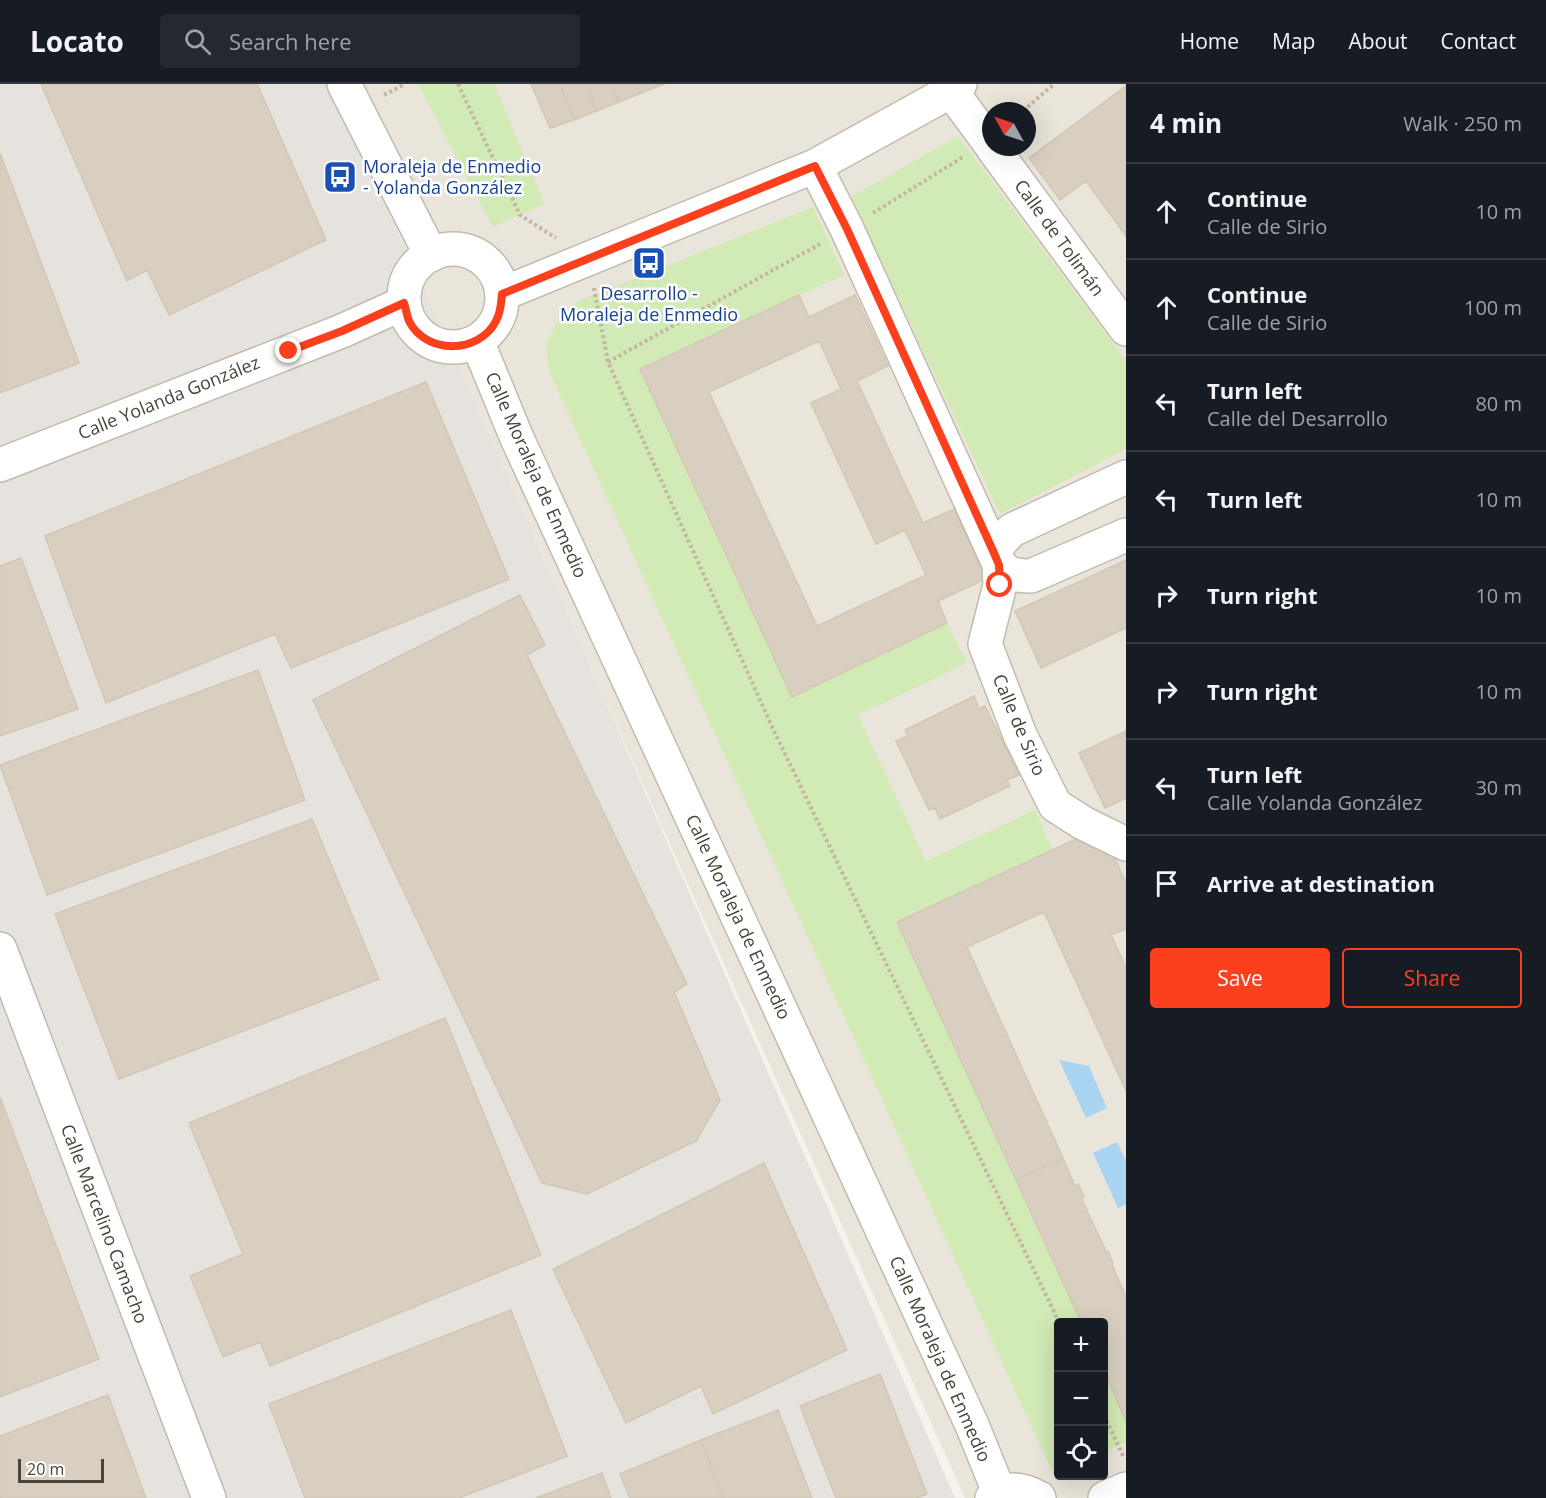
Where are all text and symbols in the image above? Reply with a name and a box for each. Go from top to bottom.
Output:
search box [160,14,580,68]
text: Locato [30,22,124,60]
icon: search [181,25,214,58]
text: Search here [229,26,352,56]
text: Home [1180,27,1239,55]
text: Map [1272,27,1315,55]
text: About [1348,27,1408,55]
text: Contact [1441,27,1516,55]
north arrow [982,102,1036,156]
text: 4 min [1150,105,1222,141]
text: Walk · 250 m [1403,110,1522,137]
place label: Moraleja de Enmedio - Yolanda González [363,154,541,199]
bus stop icon: Moraleja de Enmedio - Yolanda González [322,159,358,195]
street label: Calle de Tolimán [1009,174,1110,301]
text: Continue [1207,183,1307,213]
icon: ahead [1150,195,1183,228]
text: 10 m [1475,198,1522,225]
text: Calle de Sirio [1207,213,1327,240]
bus stop icon: Desarrollo - Moraleja de Enmedio [631,245,667,281]
text: Continue [1207,279,1307,309]
place label: Desarrollo - Moraleja de Enmedio [560,281,738,326]
icon: ahead [1150,291,1183,324]
text: 100 m [1464,294,1522,321]
text: Calle de Sirio [1207,309,1327,336]
route end [275,337,301,363]
street label: Calle Yolanda González [74,350,263,445]
street label: Calle Moraleja de Enmedio [481,368,593,582]
text: Turn left [1207,375,1302,405]
icon: left [1150,387,1183,420]
text: 80 m [1475,390,1522,417]
text: Calle del Desarrollo [1207,405,1388,432]
icon: left [1150,483,1183,516]
text: Turn left [1207,484,1302,514]
text: 10 m [1475,486,1522,513]
route start [986,571,1012,597]
icon: right [1150,579,1183,612]
text: Turn right [1207,580,1318,610]
text: 10 m [1475,582,1522,609]
street label: Calle de Sirio [988,670,1052,779]
icon: right [1150,675,1183,708]
text: Turn right [1207,676,1318,706]
text: 10 m [1475,678,1522,705]
text: Turn left [1207,759,1302,789]
icon: left [1150,771,1183,804]
text: 30 m [1475,774,1522,801]
text: Calle Yolanda González [1207,789,1422,816]
street label: Calle Moraleja de Enmedio [681,810,797,1023]
icon: arrive [1150,867,1183,900]
text: Arrive at destination [1207,868,1435,898]
button: Save [1150,948,1330,1008]
button: Share [1342,948,1522,1008]
street label: Calle Marcelino Camacho [56,1121,154,1327]
street label: Calle Moraleja de Enmedio [885,1252,997,1466]
map controls [1054,1318,1108,1480]
button: + [1054,1318,1108,1372]
button: − [1054,1372,1108,1426]
button: locate [1054,1426,1108,1480]
scale bar [18,1456,104,1484]
text: 20 m [27,1458,64,1480]

